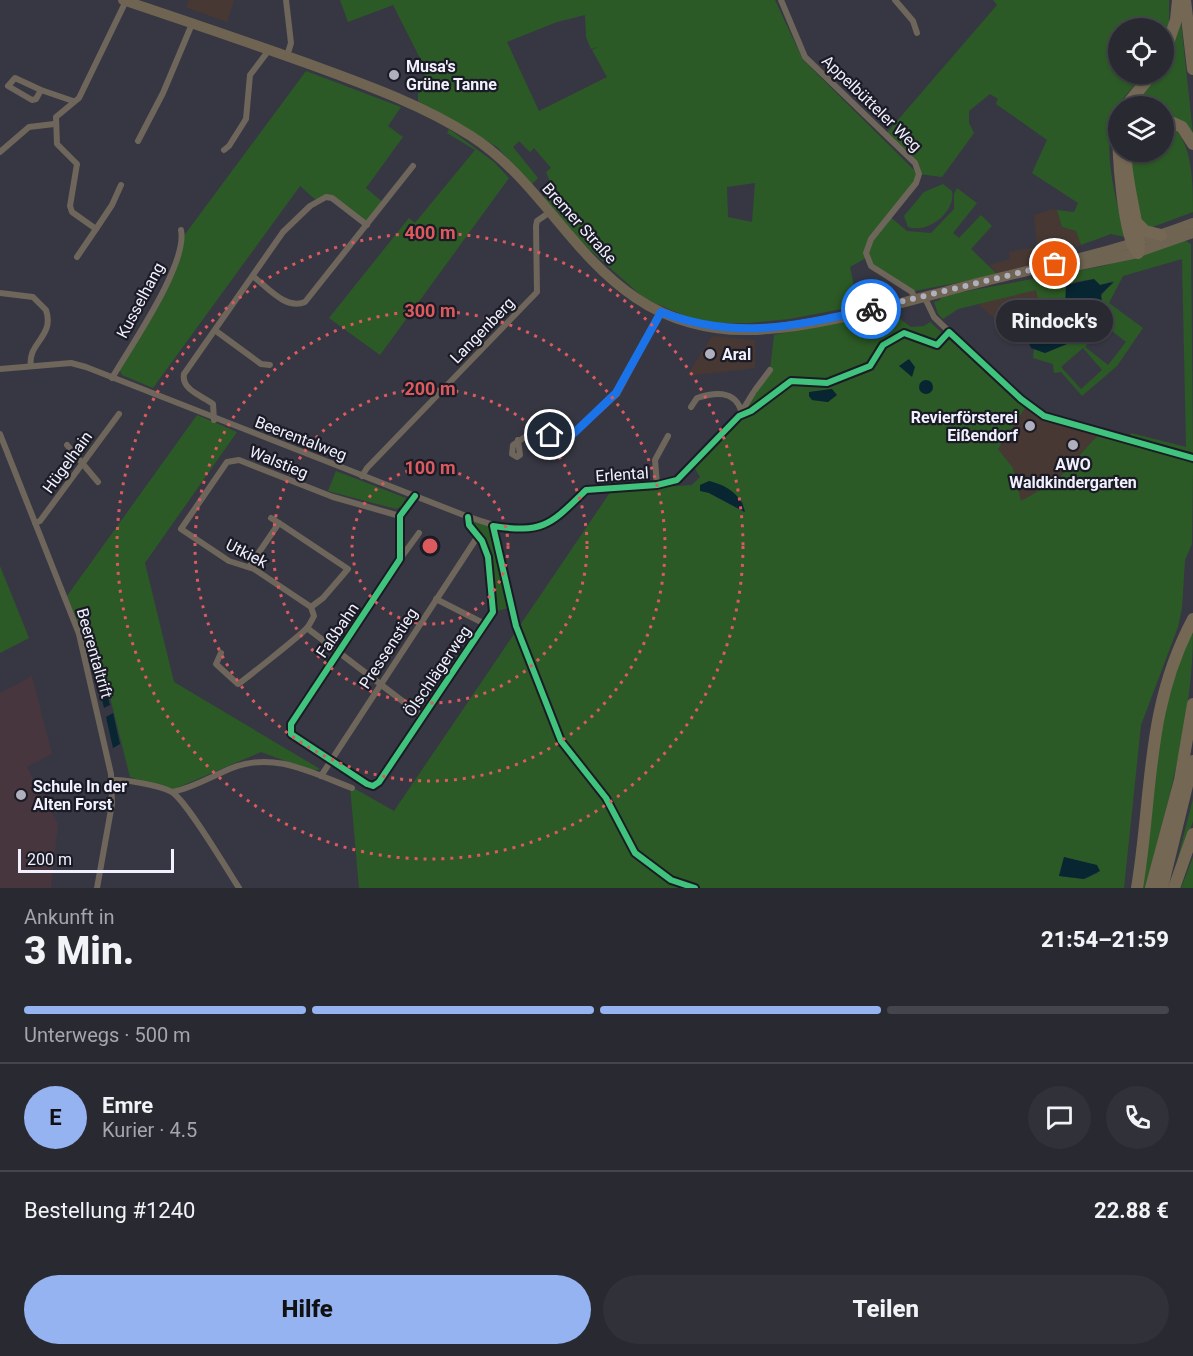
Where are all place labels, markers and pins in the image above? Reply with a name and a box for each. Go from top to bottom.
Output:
place label: Musa's Grüne Tanne [406,57,497,94]
marker: Musa's Grüne Tanne [387,68,401,82]
pin [1029,238,1080,289]
callout: Rindock's [996,300,1114,342]
place label: Aral [722,345,751,364]
marker: Aral [703,347,717,361]
place label: Revierförsterei Eißendorf [911,408,1018,445]
pin [524,409,575,460]
marker: Revierförsterei Eißendorf [1023,419,1037,433]
marker: AWO Waldkindergarten [1066,438,1080,452]
place label: AWO Waldkindergarten [1009,455,1137,492]
centre of rings [420,536,440,556]
place label: Schule In der Alten Forst [33,777,127,814]
marker: Schule In der Alten Forst [14,788,28,802]

